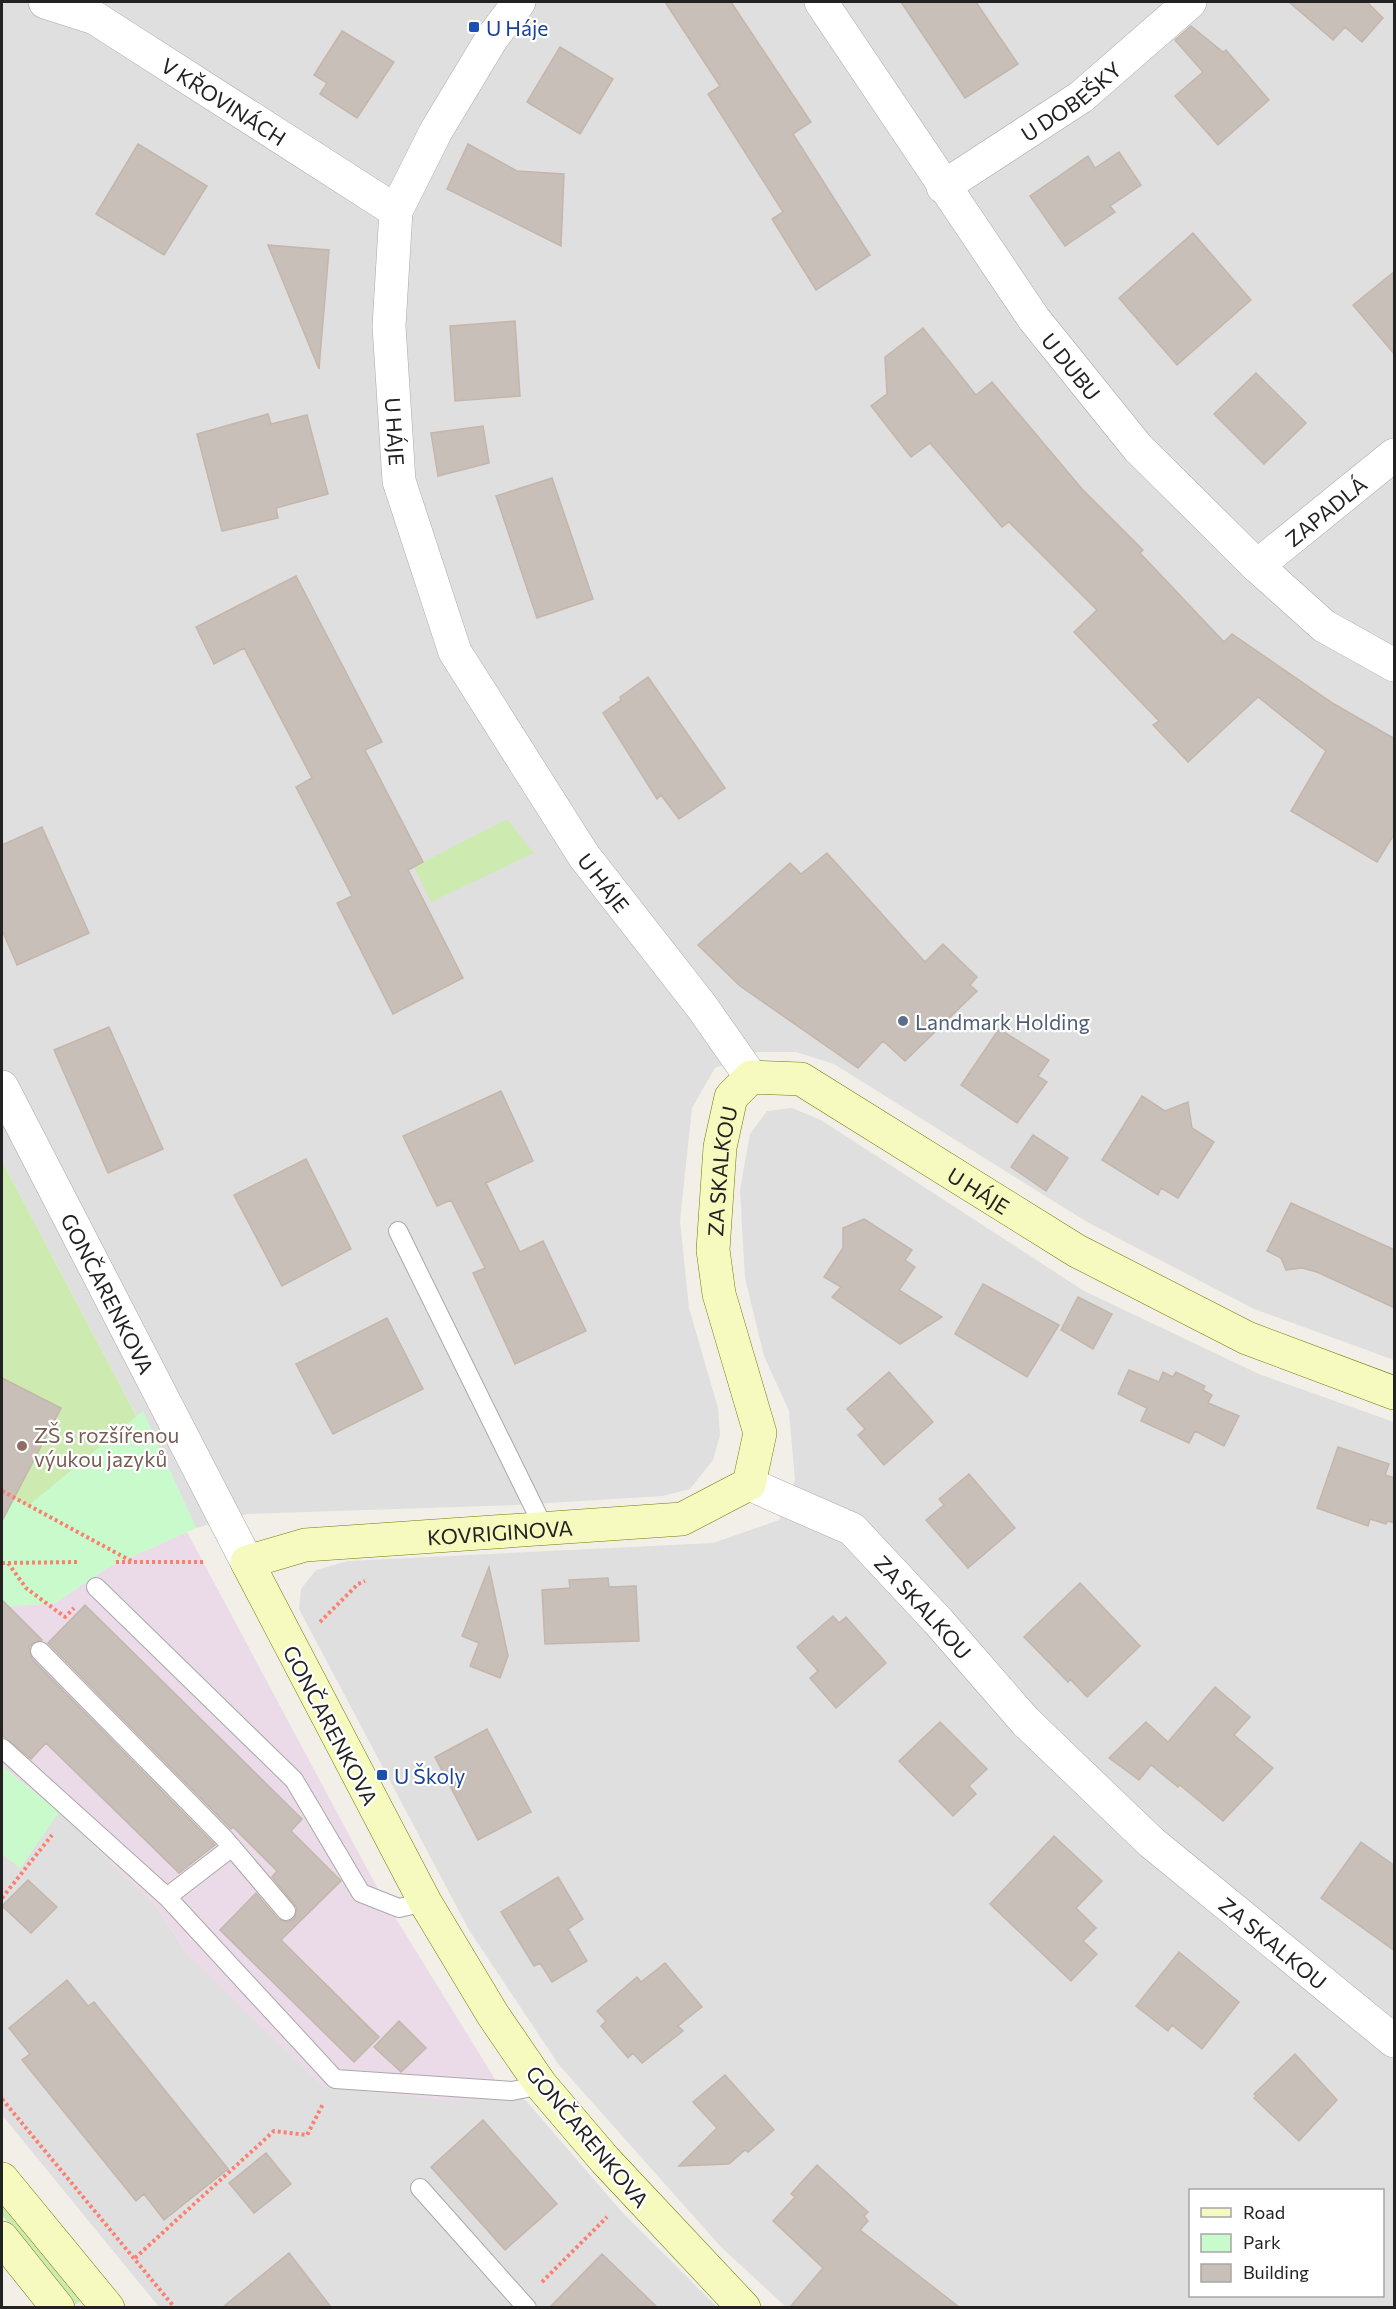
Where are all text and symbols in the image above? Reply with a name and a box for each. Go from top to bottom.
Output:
place label: U Háje [486,15,548,40]
marker: U Háje [467,20,481,34]
street label: V KŘOVINÁCH [157,52,291,150]
street label: U DOBEŠKY [1016,56,1126,146]
street label: U DUBU [1037,327,1106,404]
street label: U HÁJE [381,397,410,466]
street label: ZAPADLÁ [1280,470,1371,551]
street label: U HÁJE [574,848,635,917]
place label: Landmark Holding [915,1009,1090,1034]
marker: Landmark Holding [896,1014,910,1028]
street label: ZA SKALKOU [701,1103,741,1237]
street label: U HÁJE [943,1161,1014,1219]
street label: GONČARENKOVA [57,1209,160,1378]
place label: ZŠ s rozšířenou výukou jazyků [34,1422,179,1471]
marker: ZŠ s rozšířenou výukou jazyků [15,1439,29,1453]
street label: KOVRIGINOVA [426,1514,573,1549]
street label: ZA SKALKOU [870,1550,977,1663]
street label: GONČARENKOVA [278,1641,384,1809]
place label: U Školy [394,1763,465,1788]
marker: U Školy [375,1768,389,1782]
street label: ZA SKALKOU [1215,1891,1332,1994]
street label: GONČARENKOVA [522,2060,654,2212]
legend [1189,2189,1384,2297]
text: Road [1243,2201,1285,2223]
text: Park [1243,2231,1281,2253]
text: Building [1243,2261,1309,2283]

